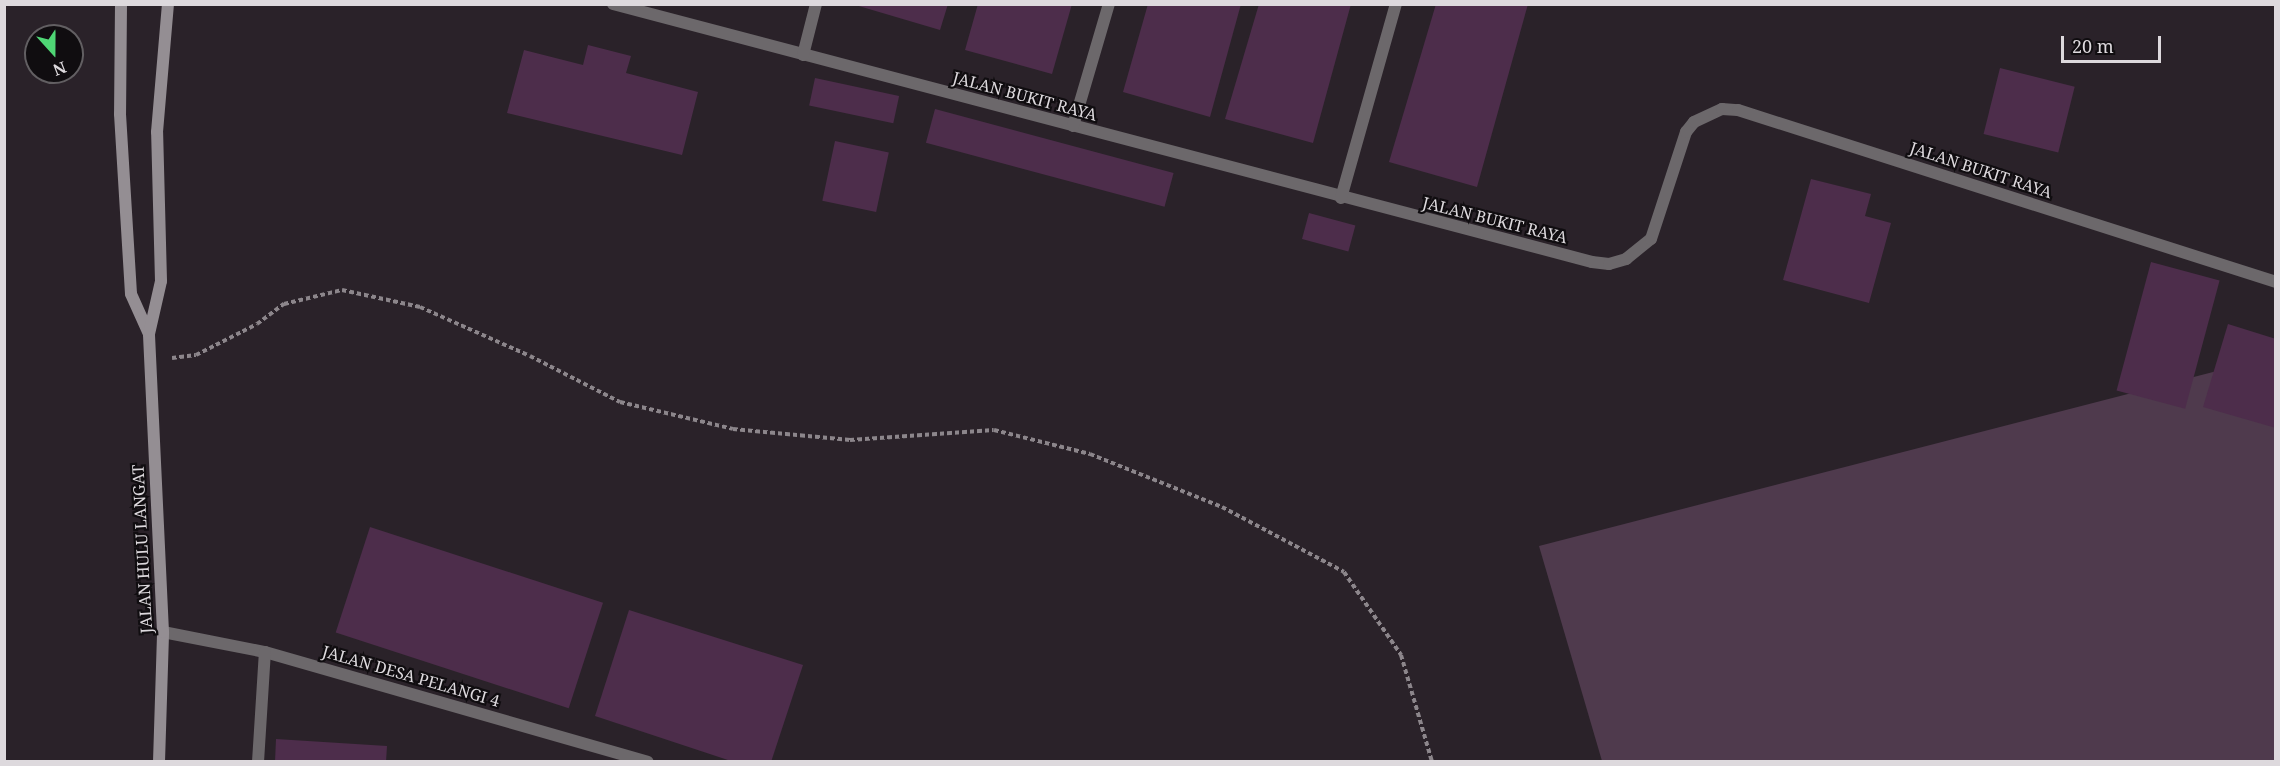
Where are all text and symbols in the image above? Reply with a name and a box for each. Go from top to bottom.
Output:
north arrow [24,24,84,84]
scale bar [2064,24,2164,62]
text: 20 m [2072,34,2114,58]
text: N [50,56,70,81]
street label: JALAN BUKIT RAYA [951,68,1099,124]
street label: JALAN BUKIT RAYA [1907,138,2055,202]
street label: JALAN BUKIT RAYA [1421,193,1569,247]
street label: JALAN HULU LANGAT [128,464,156,634]
street label: JALAN DESA PELANGI 4 [320,641,502,711]

